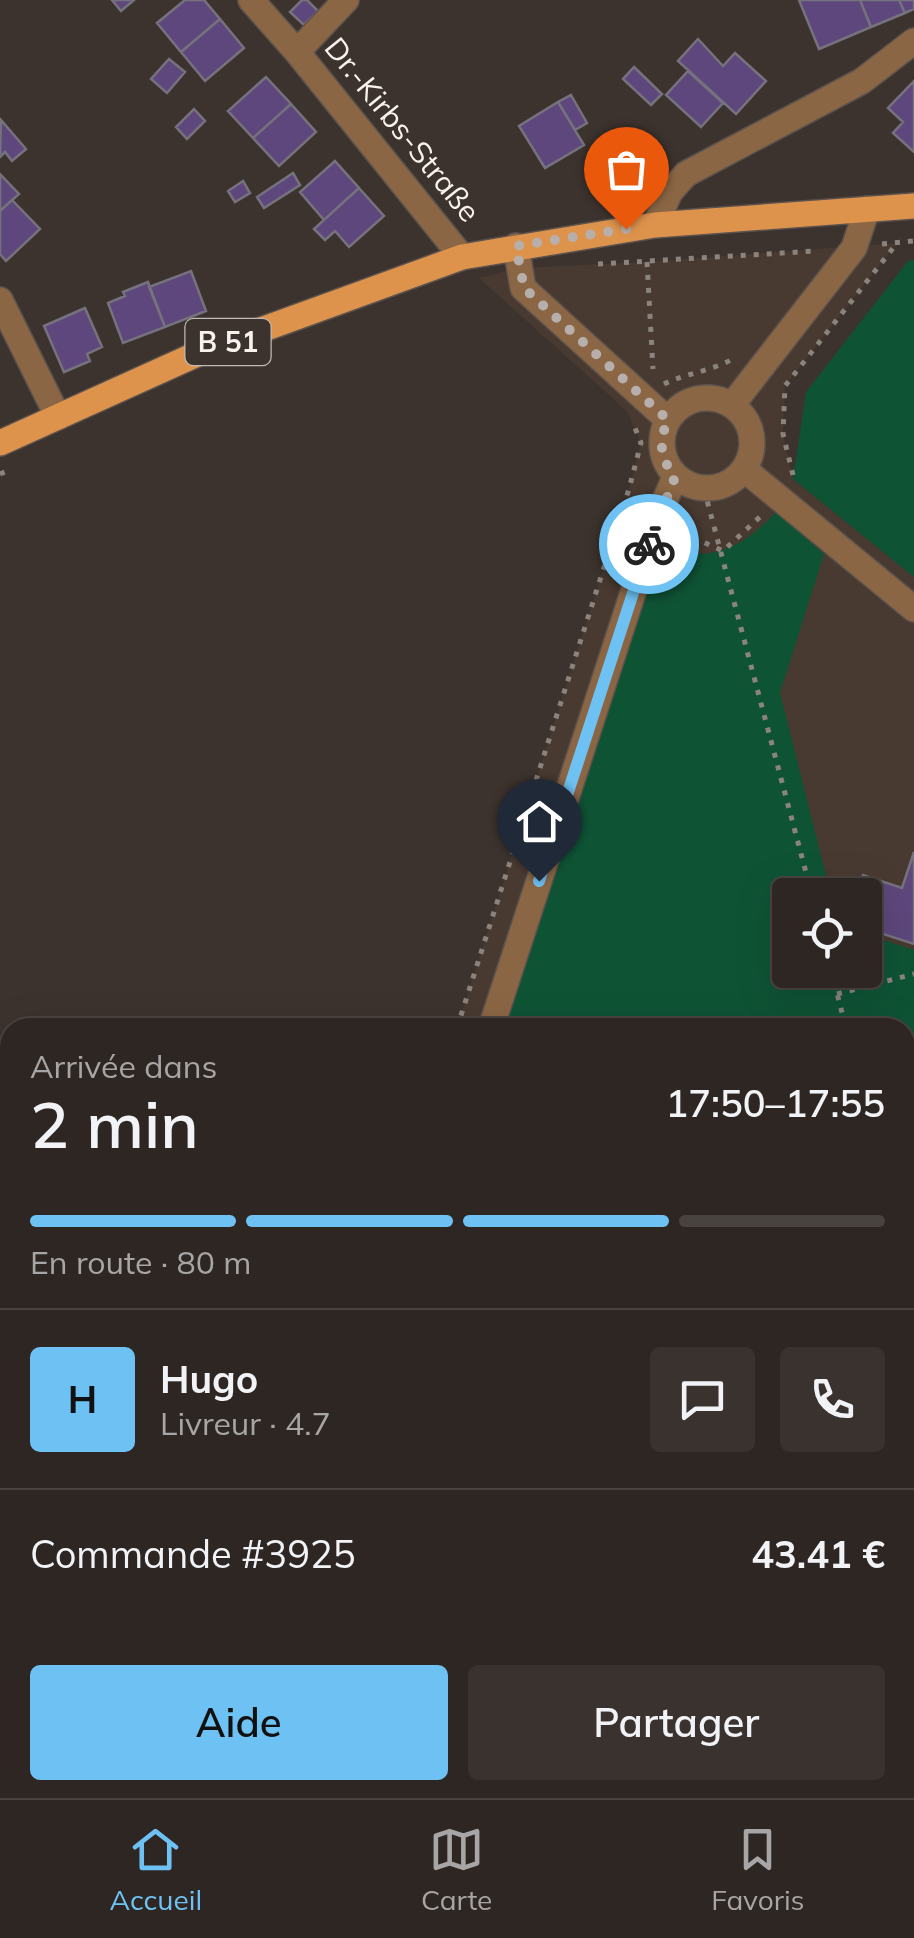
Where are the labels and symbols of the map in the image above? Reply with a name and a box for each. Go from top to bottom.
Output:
street label: Dr.-Kirbs-Straße [317,29,489,229]
pin [584,127,669,230]
road number: B 51 [186,319,270,365]
courier [599,494,699,594]
pin [497,779,582,882]

